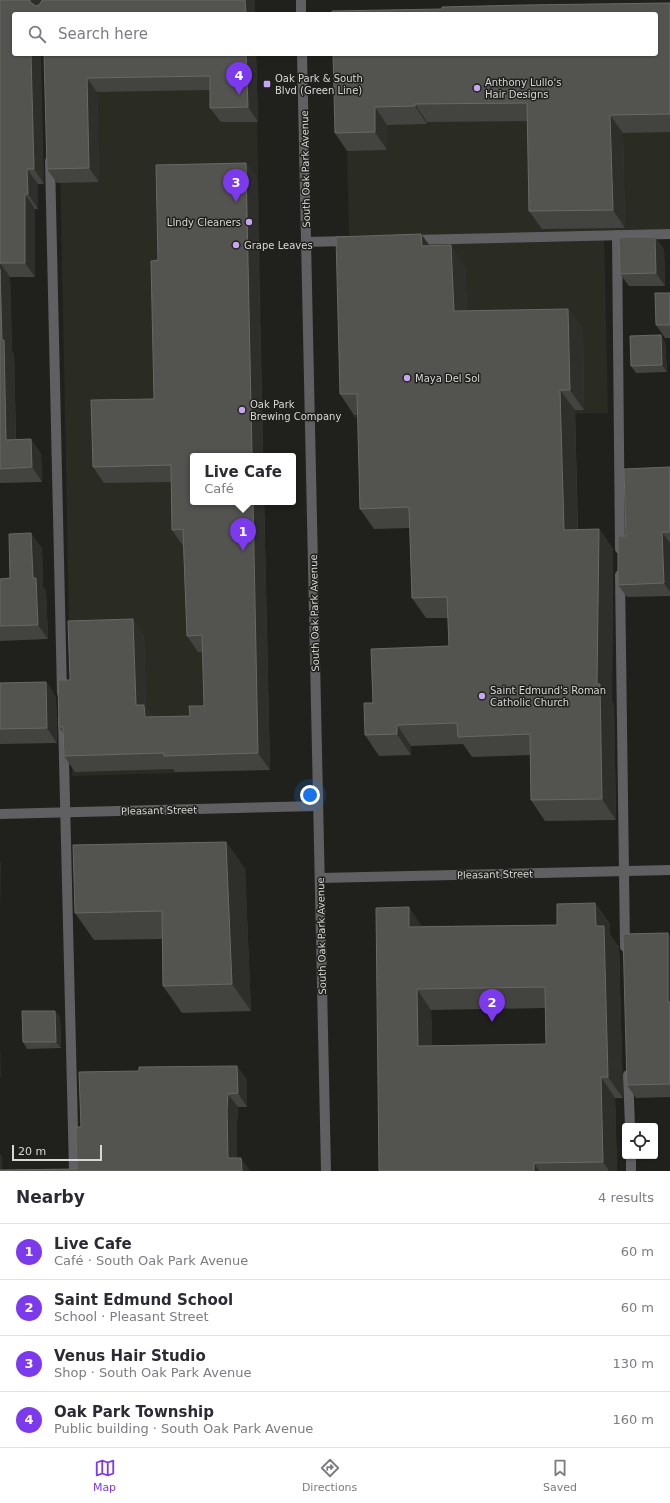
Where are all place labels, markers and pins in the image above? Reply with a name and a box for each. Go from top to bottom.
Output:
pin: 4 [226,62,252,95]
place label: Oak Park & South Blvd (Green Line) [275,73,363,96]
place label: Anthony Lullo's Hair Designs [485,77,561,100]
marker: Oak Park & South Blvd (Green Line) [262,79,272,89]
marker: Anthony Lullo's Hair Designs [472,83,482,93]
pin: 3 [223,169,249,202]
place label: LIndy Cleaners [167,217,241,228]
marker: LIndy Cleaners [244,217,254,227]
marker: Grape Leaves [231,240,241,250]
place label: Grape Leaves [244,240,313,251]
marker: Maya Del Sol [402,373,412,383]
place label: Maya Del Sol [415,373,480,384]
place label: Oak Park Brewing Company [250,399,341,422]
marker: Oak Park Brewing Company [237,405,247,415]
pin: 1 [230,518,256,551]
place label: Saint Edmund's Roman Catholic Church [490,685,606,708]
marker: Saint Edmund's Roman Catholic Church [477,691,487,701]
pin: 2 [479,989,505,1022]

